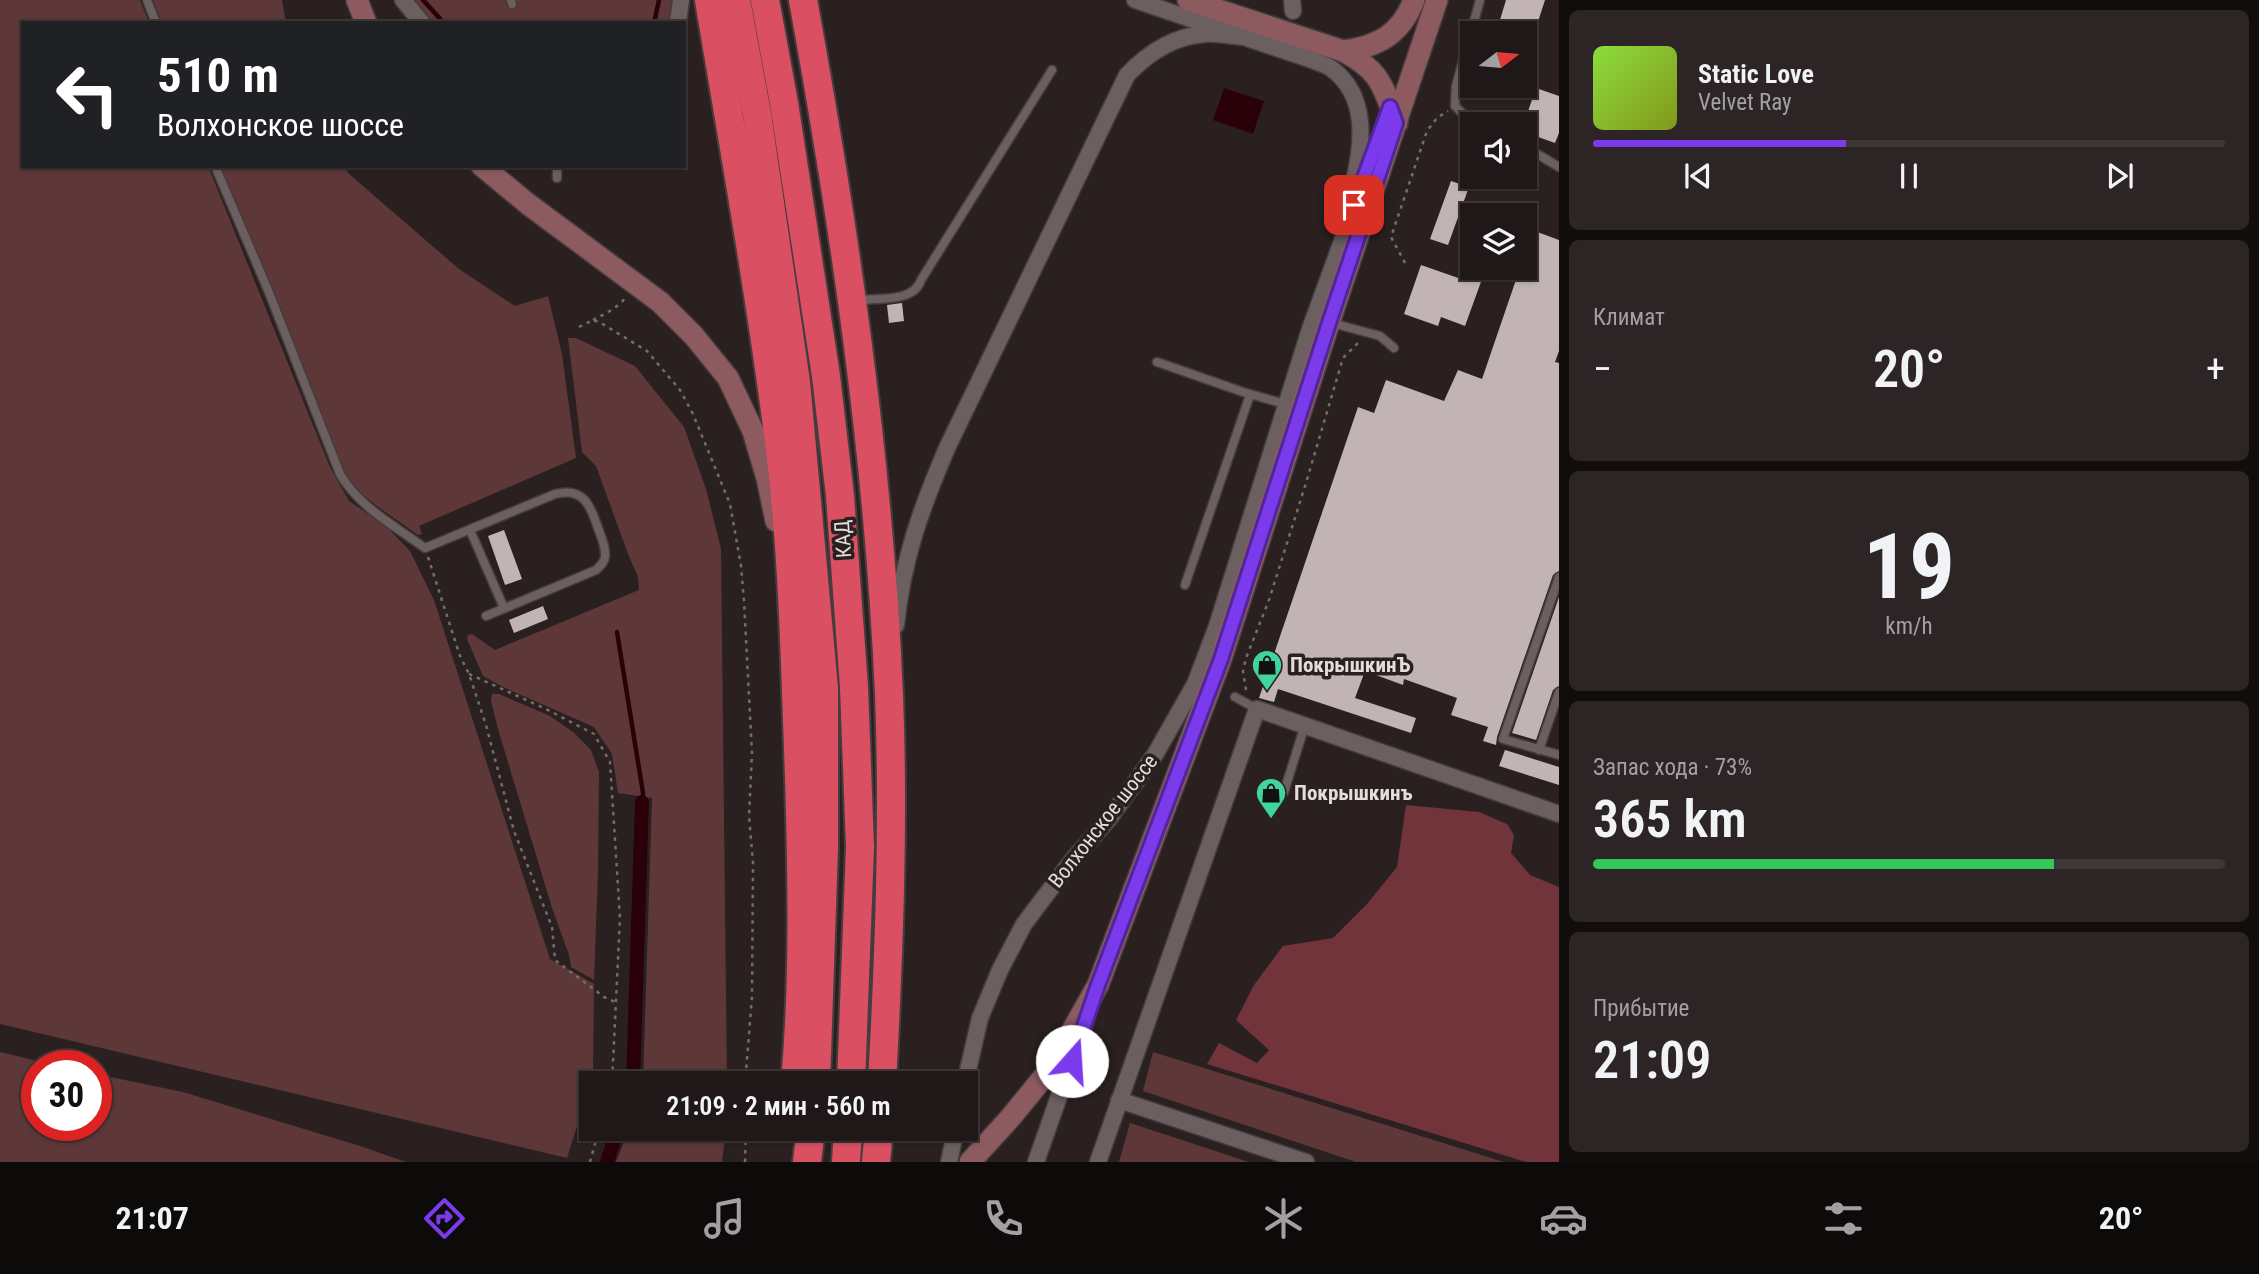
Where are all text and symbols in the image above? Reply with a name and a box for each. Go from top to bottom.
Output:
north arrow [1460,21,1536,98]
map controls [1460,21,1537,280]
text: 510 m [157,47,279,104]
icon: left [42,49,133,140]
text: Static Love [1698,59,1814,89]
text: Velvet Ray [1698,89,1792,116]
text: Волхонское шоссе [157,106,404,144]
button: sound [1460,112,1537,189]
icon: previous [1679,157,1717,195]
icon: pause [1890,157,1928,195]
icon: next [2101,157,2139,195]
pin [1324,175,1384,235]
icon: arrive [1335,186,1373,224]
button: layers [1460,203,1537,280]
text: Климат [1593,304,1665,331]
text: 20° [1873,339,1945,400]
text: − [1593,347,1612,391]
text: + [2206,347,2225,391]
text: 19 [1863,514,1955,620]
street label: КАД [830,519,856,559]
text: km/h [1885,613,1933,640]
shop icon: ПокрышкинЪ [1250,648,1284,692]
place label: ПокрышкинЪ [1290,653,1410,677]
street label: Волхонское шоссе [1044,750,1162,892]
text: Запас хода · 73% [1593,754,1752,781]
shop icon: Покрышкинъ [1254,776,1288,820]
place label: Покрышкинъ [1294,781,1412,805]
text: 365 km [1593,789,1747,850]
text: Прибытие [1593,995,1689,1022]
position arrow [1035,1024,1109,1098]
text: 21:09 [1593,1030,1711,1091]
speed limit sign: 30 [21,1050,112,1141]
text: 21:09 · 2 мин · 560 m [666,1091,891,1121]
icon: directions [420,1194,469,1243]
icon: music [700,1194,749,1243]
icon: phone [979,1194,1028,1243]
icon: climate [1259,1194,1308,1243]
icon: car [1539,1194,1588,1243]
icon: filters [1819,1194,1868,1243]
text: 21:07 [115,1199,189,1237]
text: 20° [2099,1199,2144,1237]

